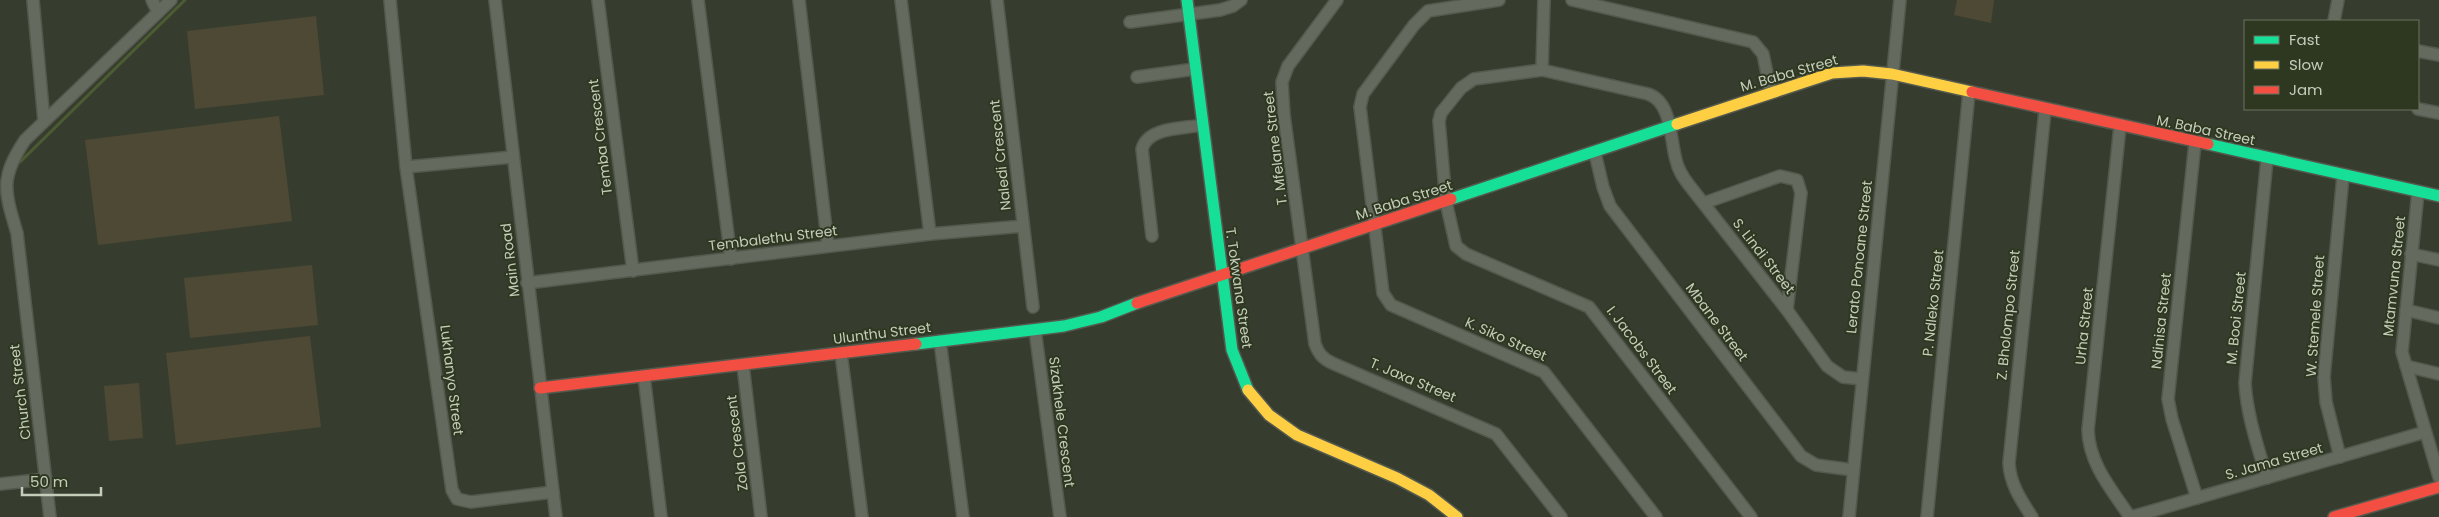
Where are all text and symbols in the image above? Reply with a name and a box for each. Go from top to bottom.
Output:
legend [2244,20,2419,110]
text: Fast [2289,29,2320,50]
street label: M. Baba Street [1738,50,1840,96]
text: Slow [2289,54,2324,75]
street label: Temba Crescent [583,78,617,196]
text: Jam [2289,79,2323,100]
street label: T. Mfelane Street [1258,90,1292,206]
street label: Naledi Crescent [984,99,1016,211]
street label: M. Baba Street [2155,110,2257,150]
street label: M. Baba Street [1353,175,1455,225]
street label: Lerato Ponoane Street [1841,179,1877,335]
street label: S. Lindi Street [1728,214,1800,298]
street label: Mtamvuna Street [2378,215,2410,337]
street label: Tembalethu Street [708,220,838,256]
street label: Main Road [496,222,524,298]
street label: T. Tokwana Street [1221,226,1257,350]
street label: P. Ndleko Street [1917,249,1949,357]
street label: Z. Bholompo Street [1991,249,2025,381]
street label: W. Stemele Street [2301,254,2329,378]
street label: M. Booi Street [2221,270,2251,366]
street label: Ndinisa Street [2146,272,2176,370]
street label: Mbane Street [1681,279,1753,365]
street label: Urha Street [2070,286,2098,366]
street label: I. Jacobs Street [1602,302,1682,398]
street label: K. Siko Street [1462,312,1550,366]
street label: Ulunthu Street [832,317,932,349]
street label: Lukhanyo Street [435,324,469,436]
street label: Church Street [4,343,36,441]
street label: T. Jaxa Street [1367,353,1459,407]
street label: Sizakhele Crescent [1044,356,1080,488]
street label: Zola Crescent [721,394,753,492]
street label: S. Jama Street [2223,438,2325,484]
scale bar [22,464,101,496]
text: 50 m [30,471,68,492]

